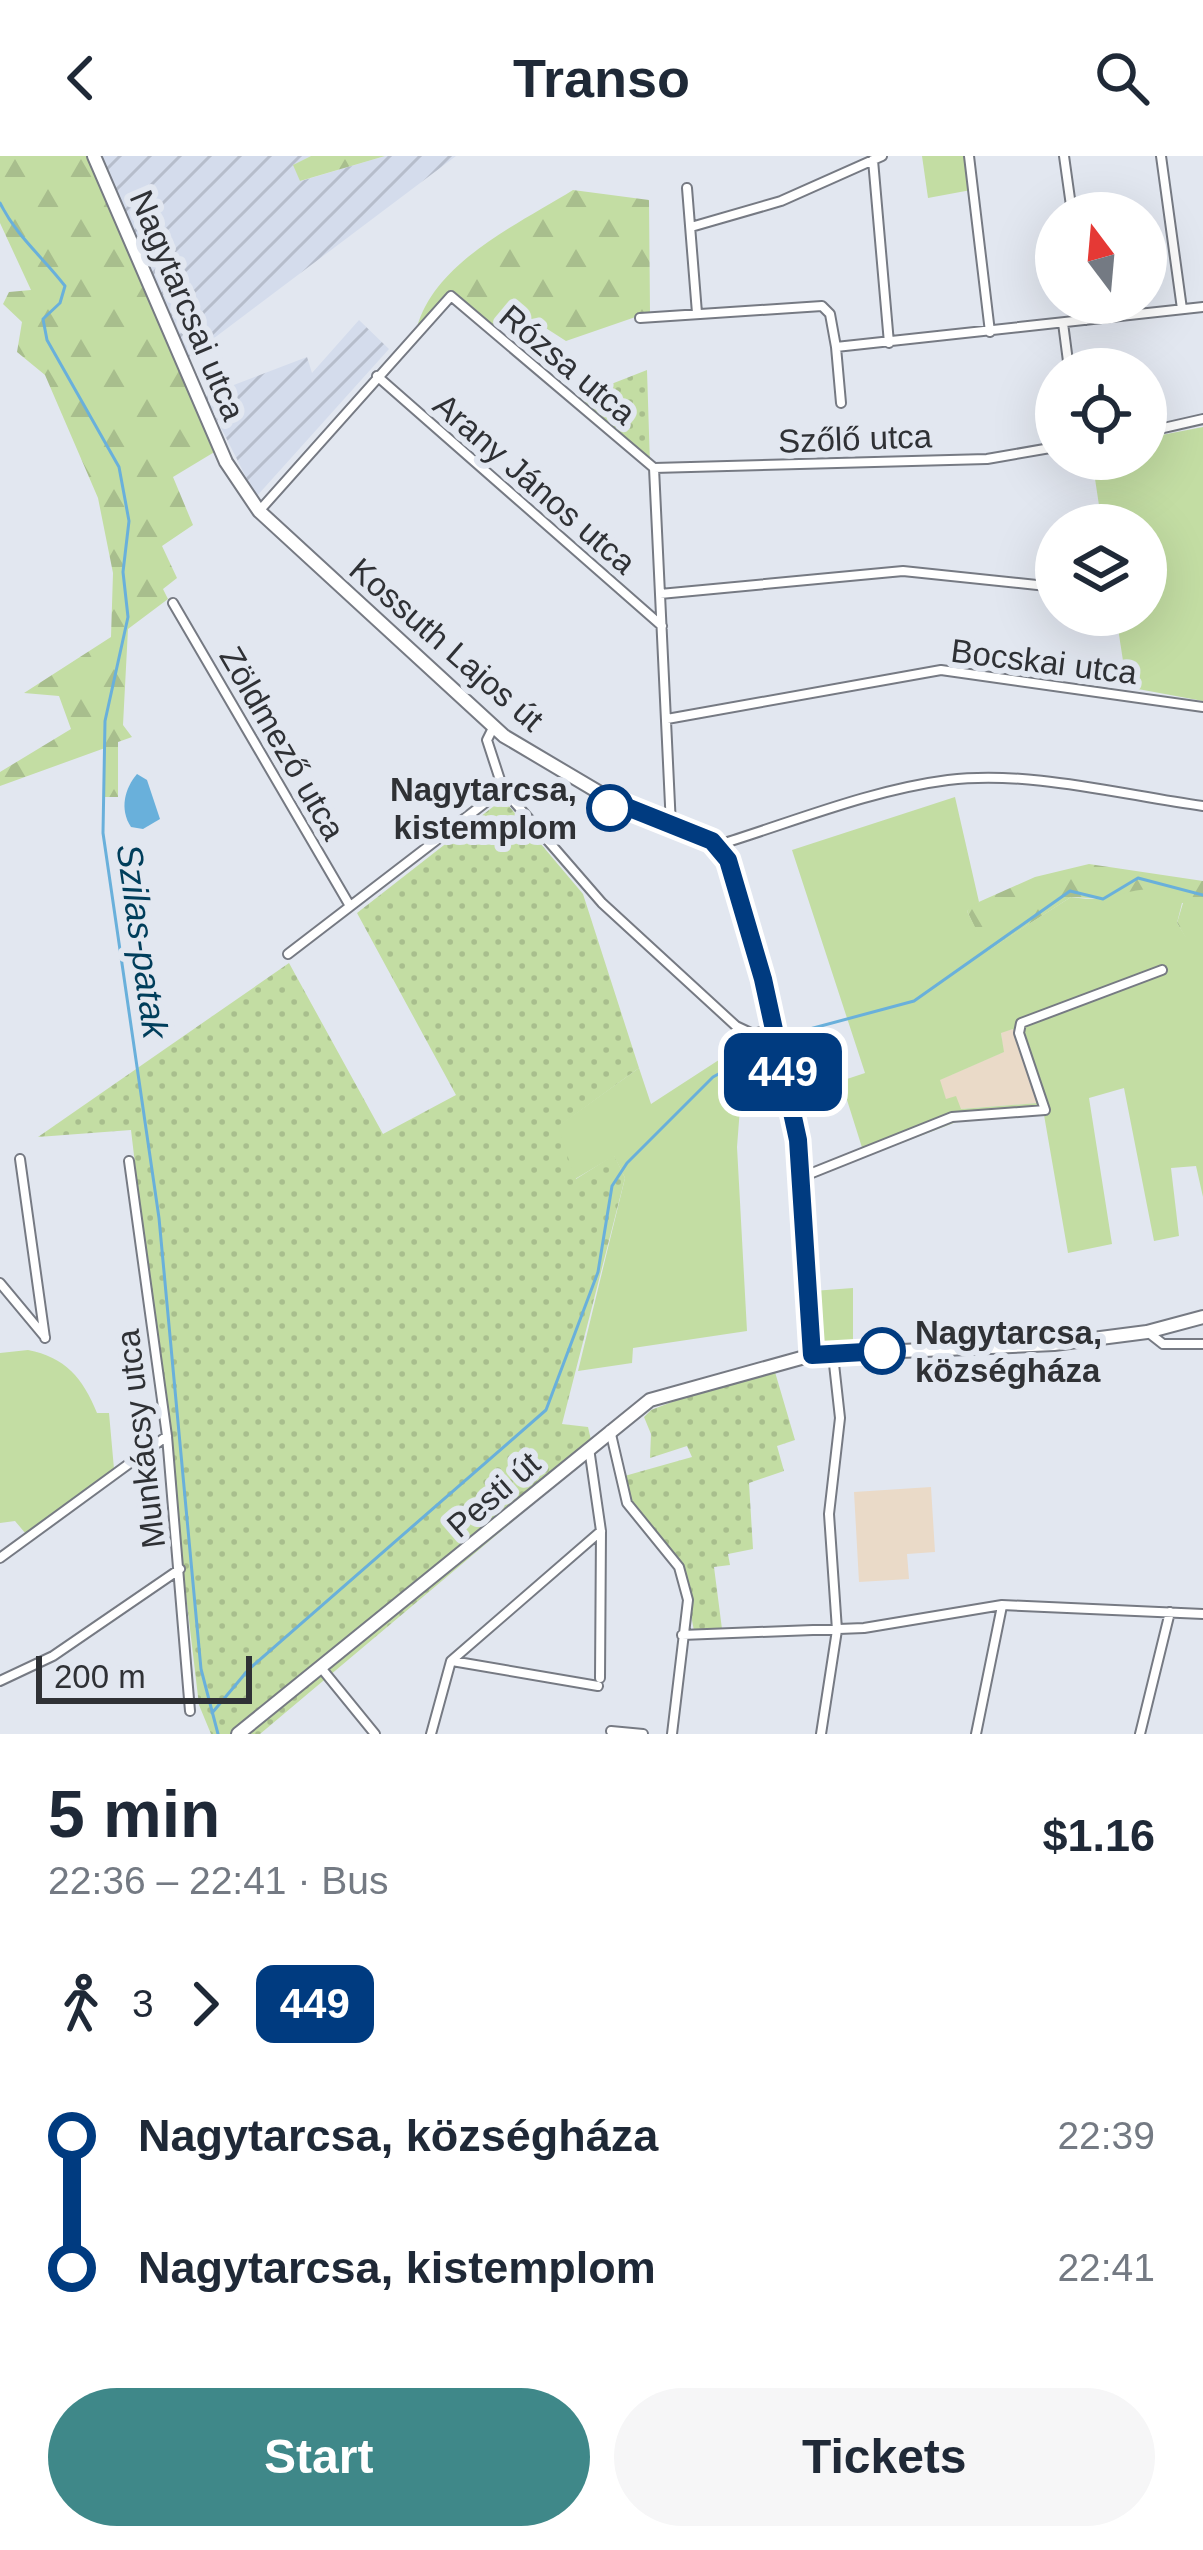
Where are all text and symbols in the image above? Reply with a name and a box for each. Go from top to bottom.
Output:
icon: back [48,45,114,111]
icon: search [1089,45,1155,111]
text: Transo [513,48,690,108]
street label: Nagytarcsai utca [122,185,253,426]
north arrow [1035,192,1167,324]
map controls [1035,192,1167,636]
street label: Rózsa utca [493,297,643,432]
button: locate [1035,348,1167,480]
street label: Arany János utca [426,386,644,581]
street label: Szőlő utca [777,417,933,460]
button: layers [1035,504,1167,636]
street label: Kossuth Lajos út [342,550,551,738]
street label: Bocskai utca [949,632,1140,691]
street label: Zöldmező utca [212,640,353,847]
place label: Nagytarcsa, kistemplom [390,771,577,846]
marker: Nagytarcsa, kistemplom [588,786,632,830]
water label: Szilas-patak [109,841,177,1043]
line badge: 449 [714,1033,852,1111]
text: 449 [748,1048,818,1095]
place label: Nagytarcsa, községháza [915,1314,1102,1389]
street label: Munkácsy utca [109,1327,172,1550]
marker: Nagytarcsa, községháza [860,1329,904,1373]
street label: Pesti út [440,1444,547,1544]
scale bar [36,1650,252,1703]
text: 200 m [54,1658,146,1695]
text: 5 min [48,1777,220,1851]
text: $1.16 [1042,1810,1155,1861]
text: 22:36 – 22:41 · Bus [48,1859,388,1902]
icon: walk [48,1971,114,2037]
icon: forward [172,1971,238,2037]
text: 449 [280,1980,350,2027]
text: 3 [132,1982,154,2025]
text: Nagytarcsa, községháza [138,2110,658,2161]
text: 22:39 [1057,2114,1155,2157]
text: Nagytarcsa, kistemplom [138,2242,656,2293]
text: 22:41 [1057,2246,1155,2289]
button: Start [48,2388,590,2526]
button: Tickets [614,2388,1155,2526]

